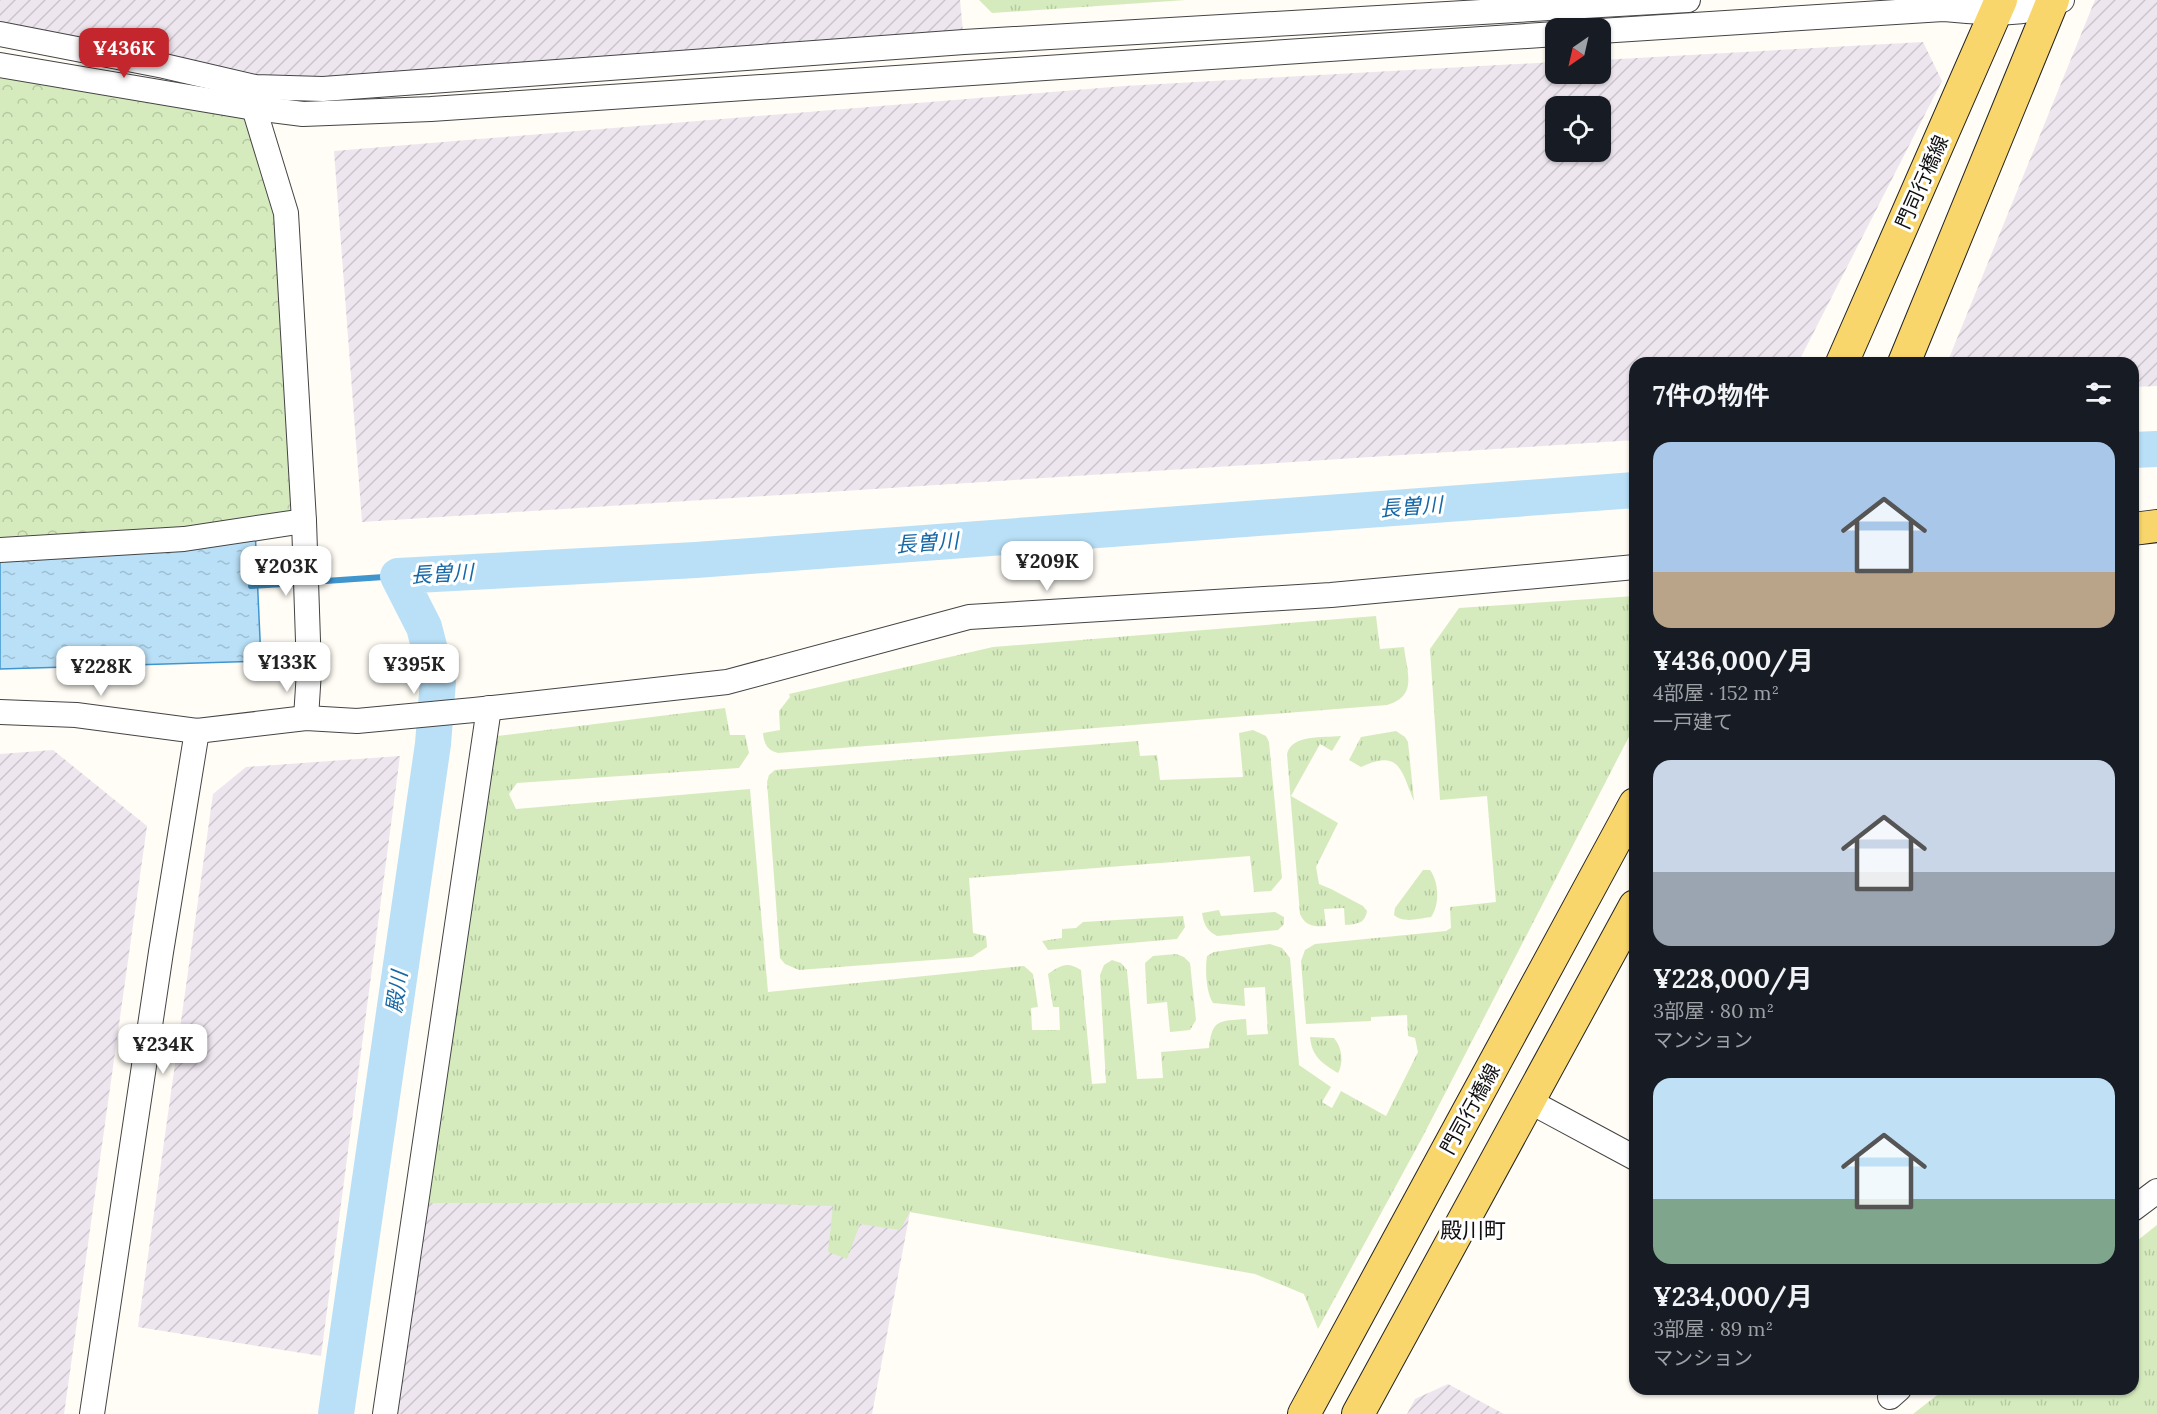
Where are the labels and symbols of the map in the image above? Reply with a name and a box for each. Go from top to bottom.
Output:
north arrow [1545,18,1611,84]
pin: ¥436K [82,28,166,79]
street label: 門司行橋線 [1890,131,1953,233]
water label: 長曽川 [1379,491,1445,522]
water label: 長曽川 [895,527,961,558]
pin: ¥209K [1005,541,1089,592]
pin: ¥203K [244,546,328,597]
water label: 長曽川 [410,558,476,589]
pin: ¥133K [245,642,329,693]
pin: ¥395K [372,644,456,695]
pin: ¥228K [59,646,143,697]
water label: 殿川 [380,967,413,1015]
pin: ¥234K [121,1024,205,1075]
street label: 門司行橋線 [1434,1059,1505,1159]
district label: 殿川町 [1440,1216,1506,1244]

